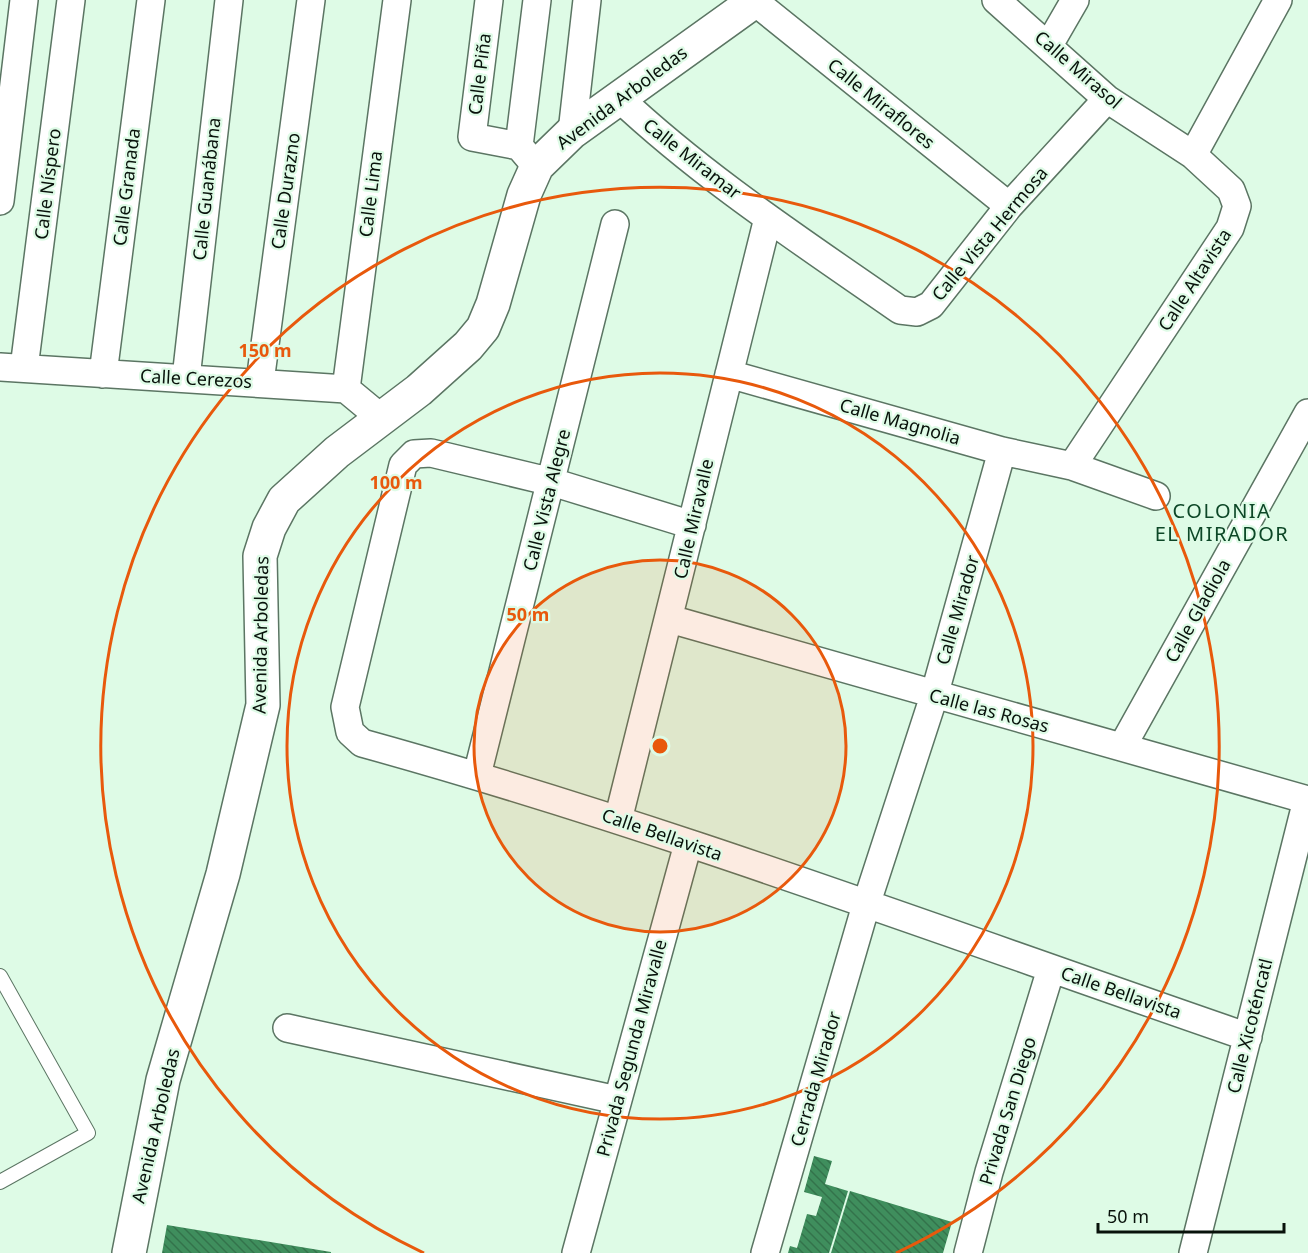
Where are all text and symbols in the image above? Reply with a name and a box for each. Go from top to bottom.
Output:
street label: Calle Mirasol [1030,25,1127,114]
street label: Calle Piña [462,32,496,116]
street label: Avenida Arboledas [551,40,692,154]
street label: Calle Miraflores [823,53,940,154]
street label: Calle Miramar [639,112,747,204]
street label: Calle Guanábana [187,116,225,262]
street label: Calle Níspero [28,127,66,241]
street label: Calle Granada [107,127,145,247]
street label: Calle Durazno [265,131,305,251]
street label: Calle Lima [353,149,387,238]
street label: Calle Vista Hermosa [926,161,1053,306]
street label: Calle Altavista [1152,224,1236,335]
text: 150 m [238,338,292,362]
street label: Calle Cerezos [139,363,253,393]
street label: Calle Magnolia [837,392,963,450]
street label: Calle Vista Alegre [517,426,575,573]
street label: Calle Miravalle [668,456,718,581]
text: 100 m [369,470,423,494]
district label: COLONIA EL MIRADOR [1155,497,1289,547]
street label: Calle Mirador [930,552,984,667]
street label: Calle Gladiola [1159,554,1235,667]
street label: Avenida Arboledas [247,556,273,714]
text: 50 m [507,602,549,626]
street label: Calle las Rosas [927,683,1052,738]
centre of rings [650,736,670,756]
street label: Calle Bellavista [599,802,726,866]
street label: Privada Segunda Miravalle [590,936,672,1159]
street label: Calle Xicoténcatl [1221,956,1277,1096]
street label: Calle Bellavista [1058,960,1185,1024]
street label: Cerrada Mirador [784,1008,846,1149]
street label: Privada San Diego [973,1034,1041,1188]
street label: Avenida Arboledas [126,1046,184,1205]
scale bar [1098,1196,1284,1234]
text: 50 m [1107,1204,1149,1228]

